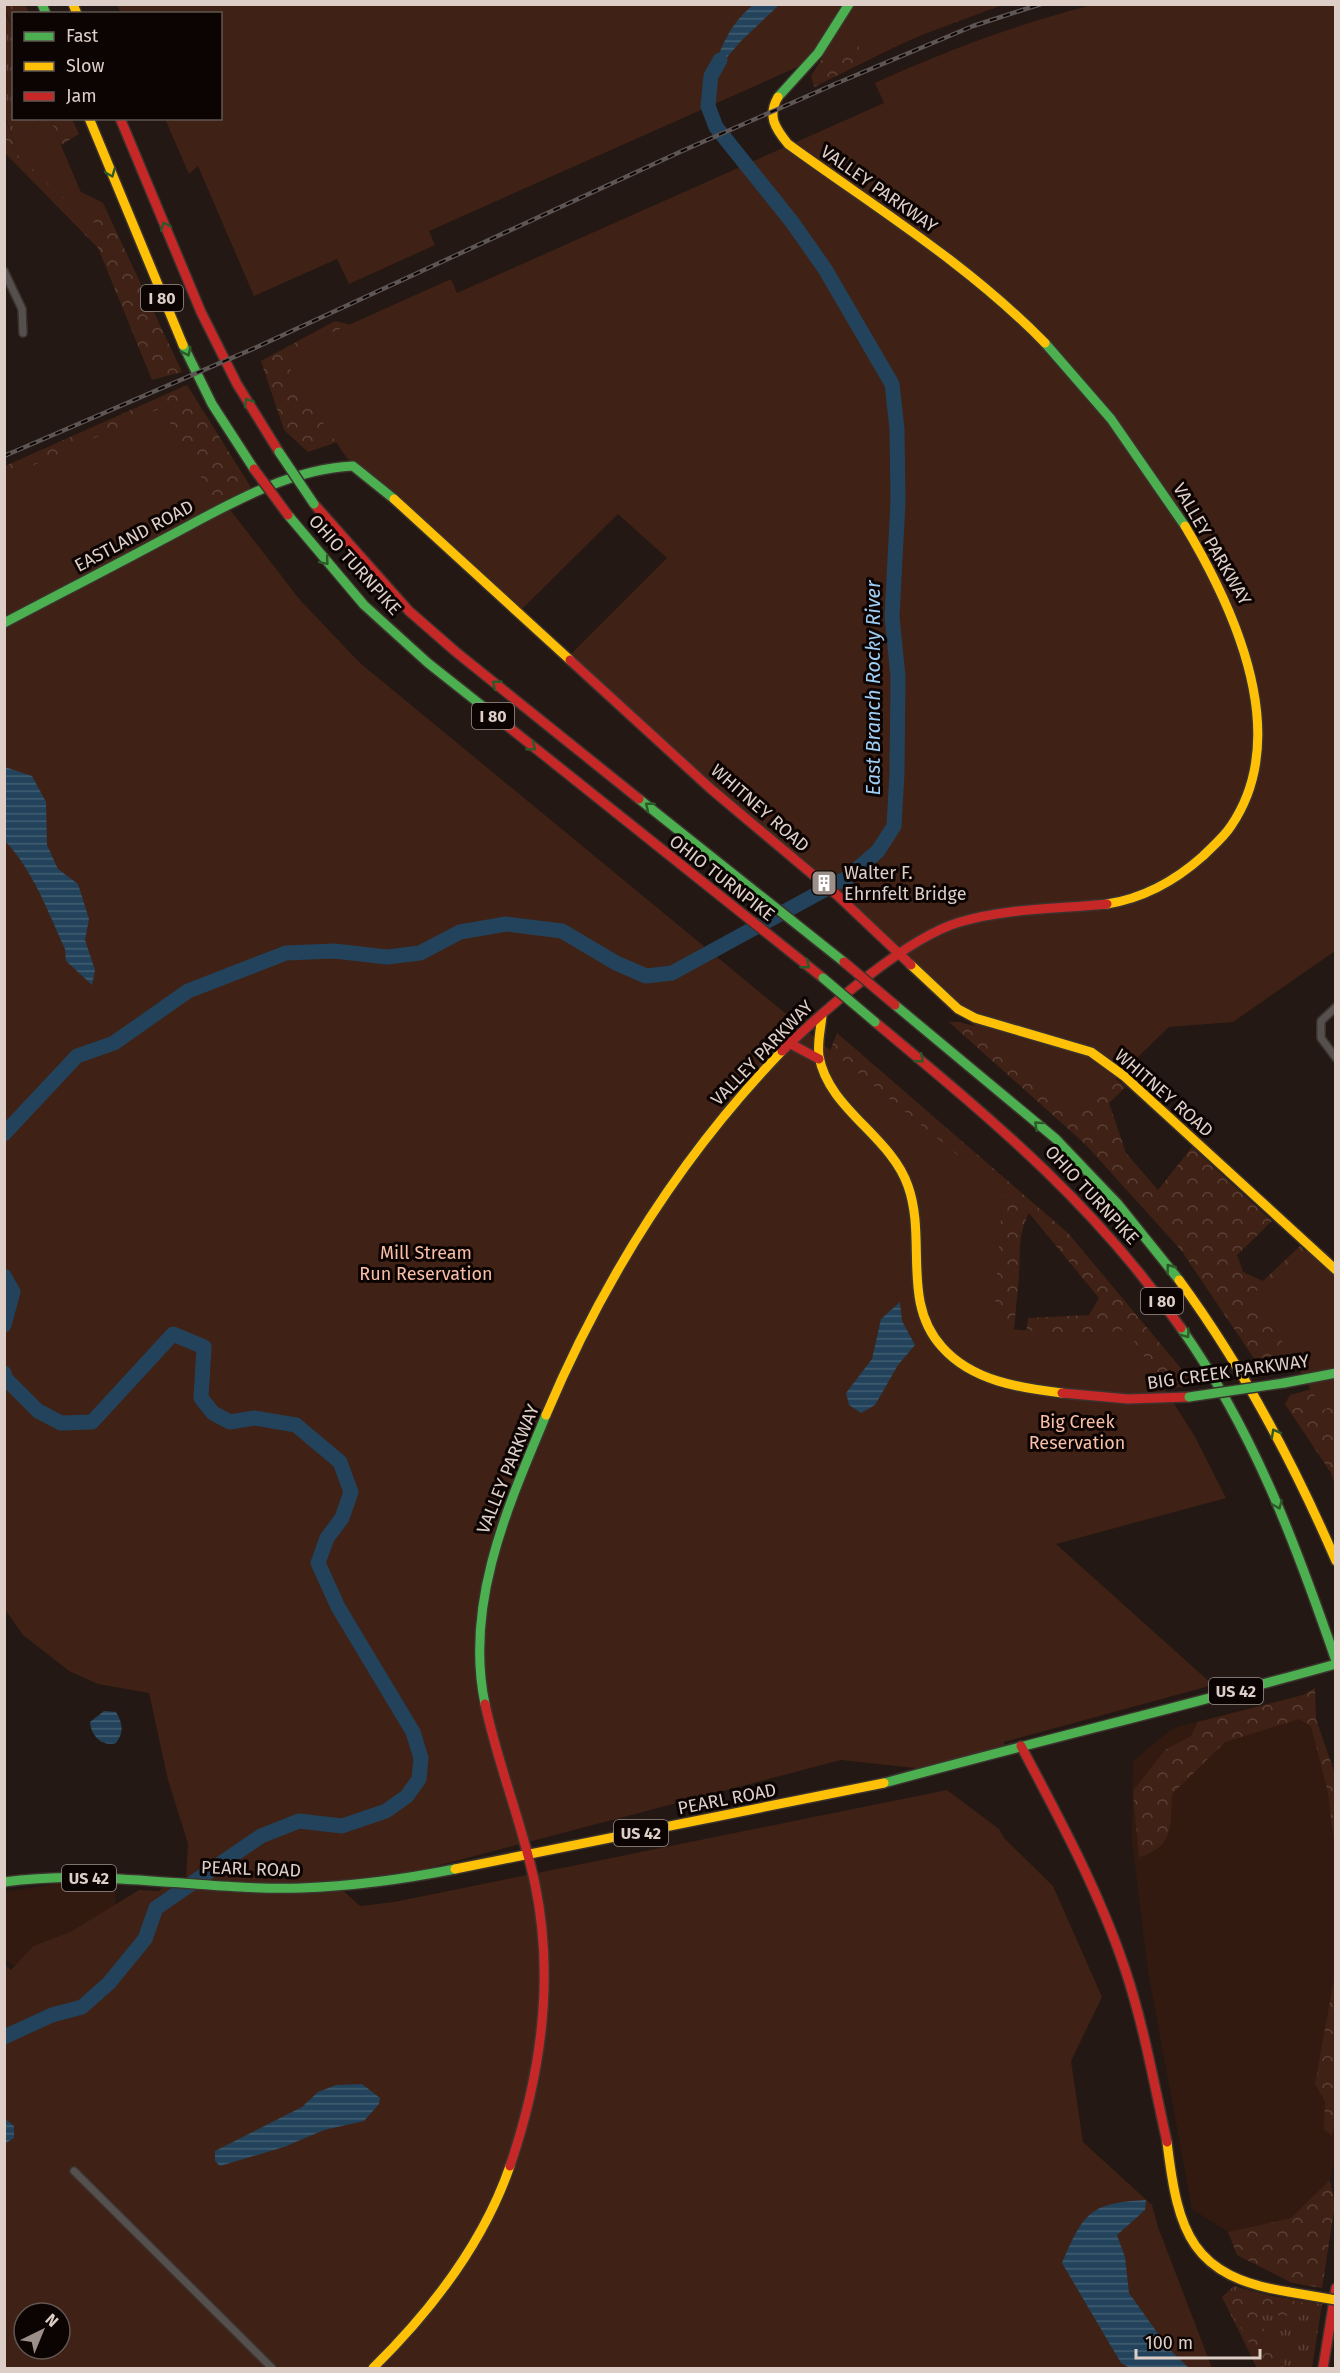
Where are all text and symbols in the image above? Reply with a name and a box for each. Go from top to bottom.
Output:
legend [12,12,222,120]
text: Fast [66,25,99,47]
text: Slow [66,55,105,77]
text: Jam [66,85,97,107]
street label: VALLEY PARKWAY [816,141,942,238]
one-way arrow [104,166,116,177]
one-way arrow [160,221,172,232]
road number: I 80 [141,285,183,311]
one-way arrow [179,346,191,357]
one-way arrow [244,398,256,408]
street label: VALLEY PARKWAY [1168,479,1256,609]
street label: EASTLAND ROAD [71,495,197,577]
street label: OHIO TURNPIKE [304,510,406,620]
one-way arrow [318,554,329,565]
water label: East Branch Rocky River [861,579,885,795]
one-way arrow [492,681,503,692]
road number: I 80 [472,703,514,729]
one-way arrow [525,739,536,750]
street label: WHITNEY ROAD [706,759,814,857]
one-way arrow [645,802,656,813]
street label: OHIO TURNPIKE [665,830,779,926]
place label: Walter F. Ehrnfelt Bridge [844,862,967,905]
building icon: Walter F. Ehrnfelt Bridge [809,868,839,898]
one-way arrow [799,957,810,968]
street label: VALLEY PARKWAY [706,996,818,1110]
street label: WHITNEY ROAD [1110,1044,1218,1142]
one-way arrow [913,1052,924,1063]
one-way arrow [1034,1121,1045,1132]
street label: OHIO TURNPIKE [1040,1141,1144,1249]
park label: Mill Stream Run Reservation [359,1242,493,1285]
one-way arrow [1166,1264,1177,1275]
road number: I 80 [1141,1288,1183,1314]
one-way arrow [1179,1328,1190,1339]
street label: BIG CREEK PARKWAY [1146,1350,1311,1394]
street label: VALLEY PARKWAY [472,1401,544,1537]
park label: Big Creek Reservation [1029,1411,1125,1454]
one-way arrow [1270,1428,1282,1439]
one-way arrow [1271,1499,1283,1510]
road number: US 42 [1209,1678,1263,1704]
street label: PEARL ROAD [676,1779,778,1819]
road number: US 42 [614,1820,668,1846]
street label: PEARL ROAD [201,1856,301,1882]
road number: US 42 [62,1865,116,1891]
north arrow [12,2301,72,2361]
text: N [42,2310,62,2331]
scale bar [1136,2322,1260,2360]
text: 100 m [1145,2332,1193,2354]

